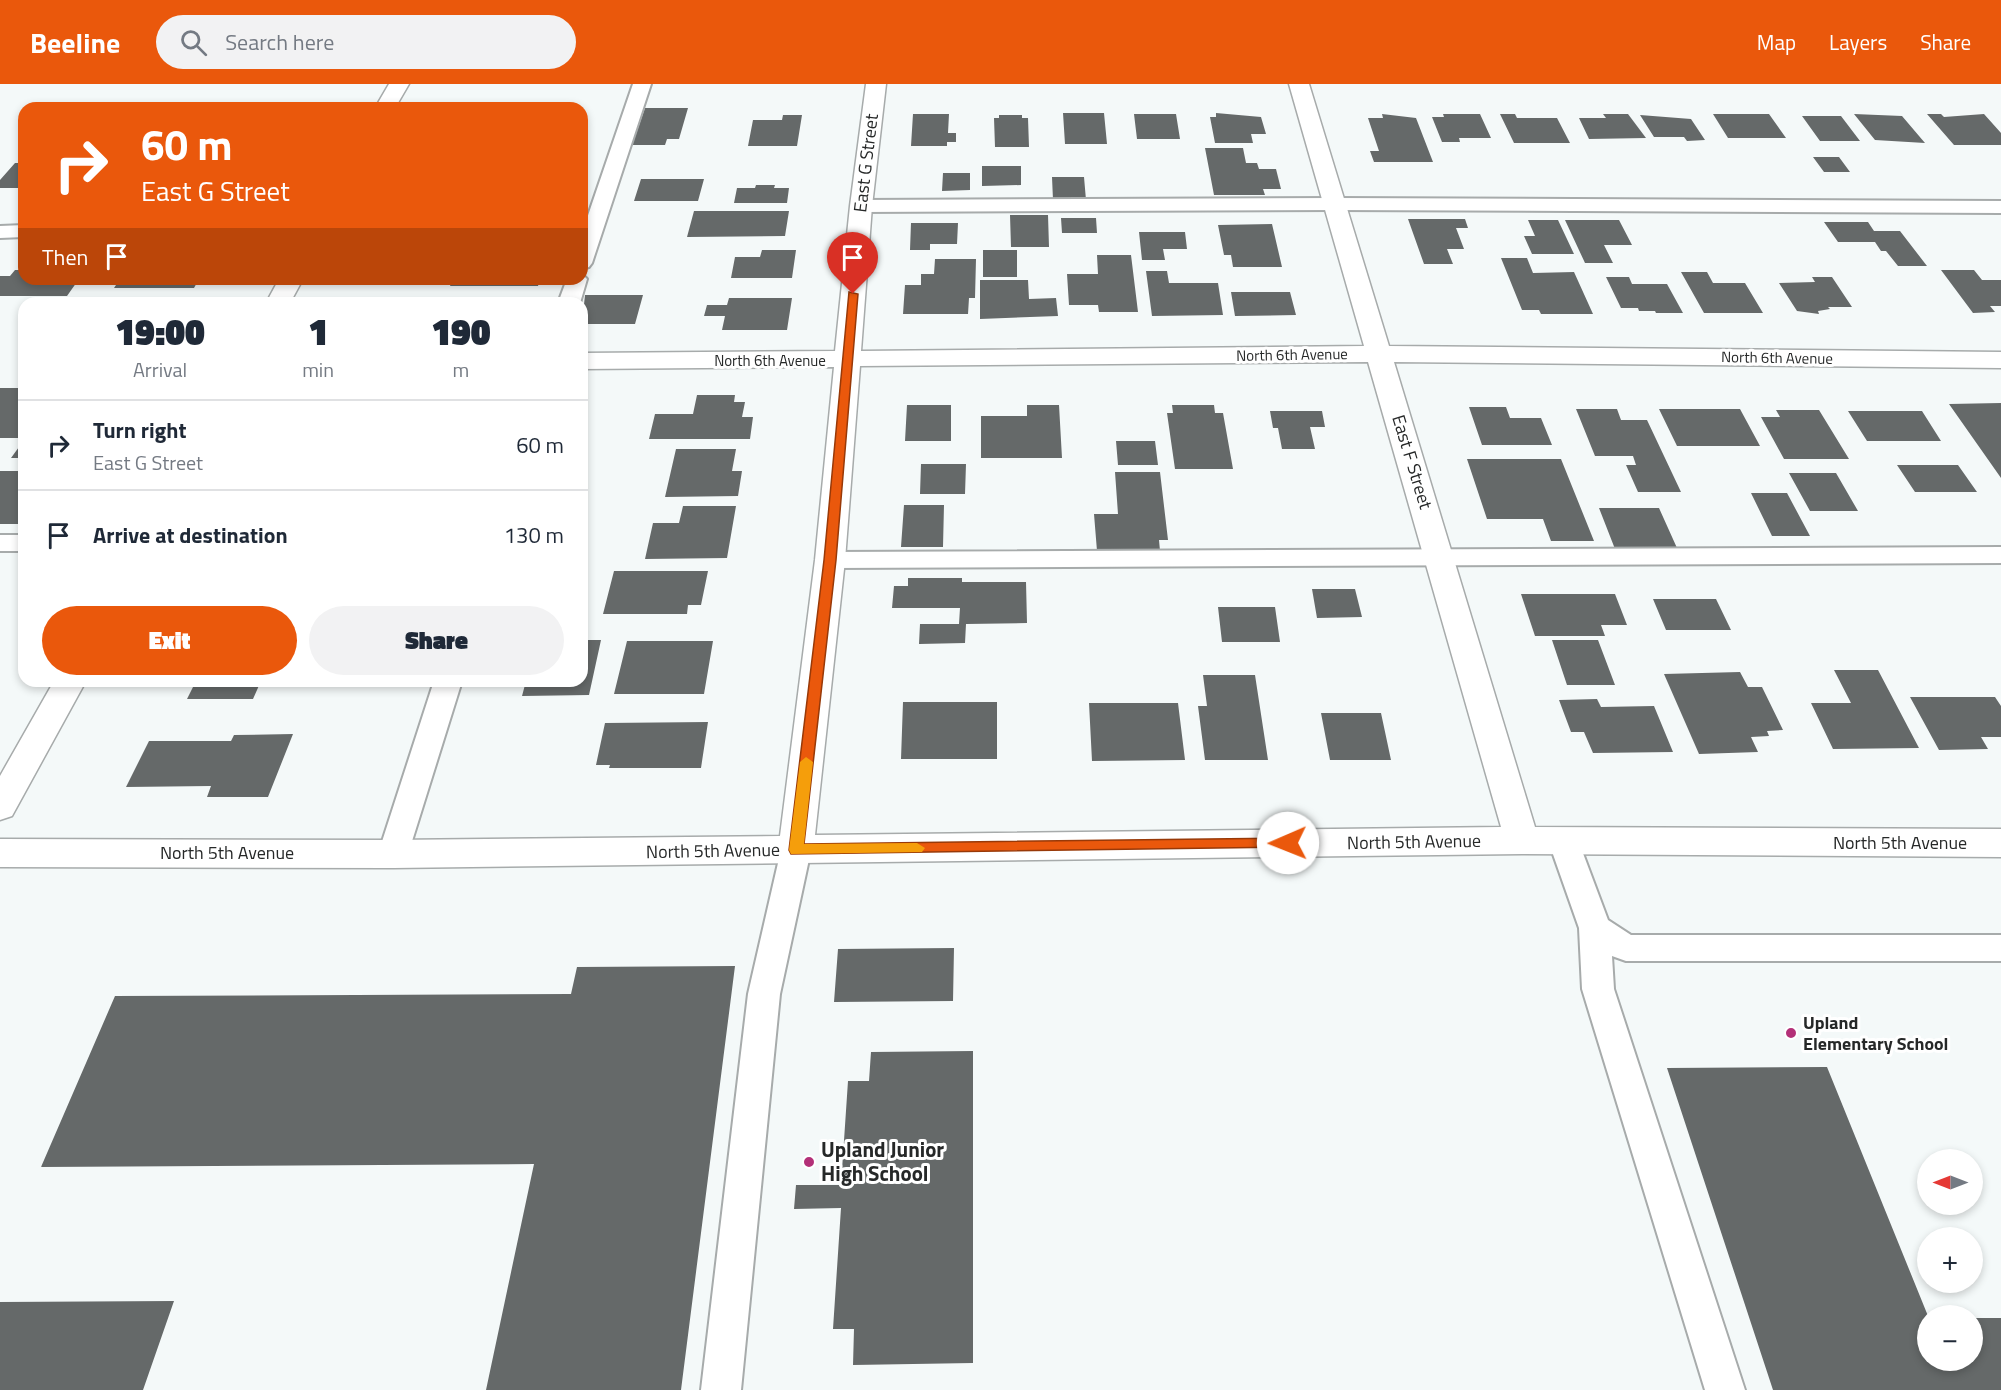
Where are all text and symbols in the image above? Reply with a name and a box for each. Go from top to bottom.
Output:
search box [156,15,576,69]
text: Beeline [30,21,120,64]
text: Search here [225,25,334,59]
icon: search [177,26,210,59]
text: Map [1757,26,1796,58]
text: Layers [1829,26,1887,58]
text: Share [1920,26,1971,58]
street label: East G Street [846,111,885,214]
text: 60 m [141,112,233,176]
icon: right [42,126,120,204]
text: East G Street [141,170,290,211]
pin [827,232,878,294]
text: Then [42,240,88,274]
icon: arrive [100,240,133,273]
icon: arrive [836,241,869,274]
text: 19:00 [115,304,205,359]
text: 1 [308,304,328,359]
text: 190 [431,304,491,359]
street label: North 6th Avenue [1236,342,1348,367]
street label: North 6th Avenue [1721,345,1833,370]
street label: North 6th Avenue [714,349,826,372]
text: Arrival [133,354,187,385]
text: min [302,354,334,385]
text: m [453,354,469,385]
street label: East F Street [1385,411,1440,513]
text: Turn right [93,413,187,447]
text: 60 m [516,428,564,462]
icon: right [42,429,75,462]
text: East G Street [93,447,203,478]
text: Arrive at destination [93,518,288,552]
text: 130 m [504,518,564,552]
icon: arrive [42,519,75,552]
button: Exit [42,606,297,675]
button: Share [309,606,564,675]
position arrow [1256,811,1320,875]
street label: North 5th Avenue [1347,827,1481,856]
street label: North 5th Avenue [1833,829,1967,856]
street label: North 5th Avenue [646,836,780,865]
street label: North 5th Avenue [160,839,294,866]
place label: Upland Elementary School [1803,1009,1948,1057]
marker: Upland Elementary School [1784,1026,1798,1040]
place label: Upland Junior High School [821,1133,944,1189]
north arrow [1917,1149,1983,1215]
map controls [1917,1149,1983,1371]
marker: Upland Junior High School [802,1155,816,1169]
button: + [1917,1227,1983,1293]
button: − [1917,1305,1983,1371]

